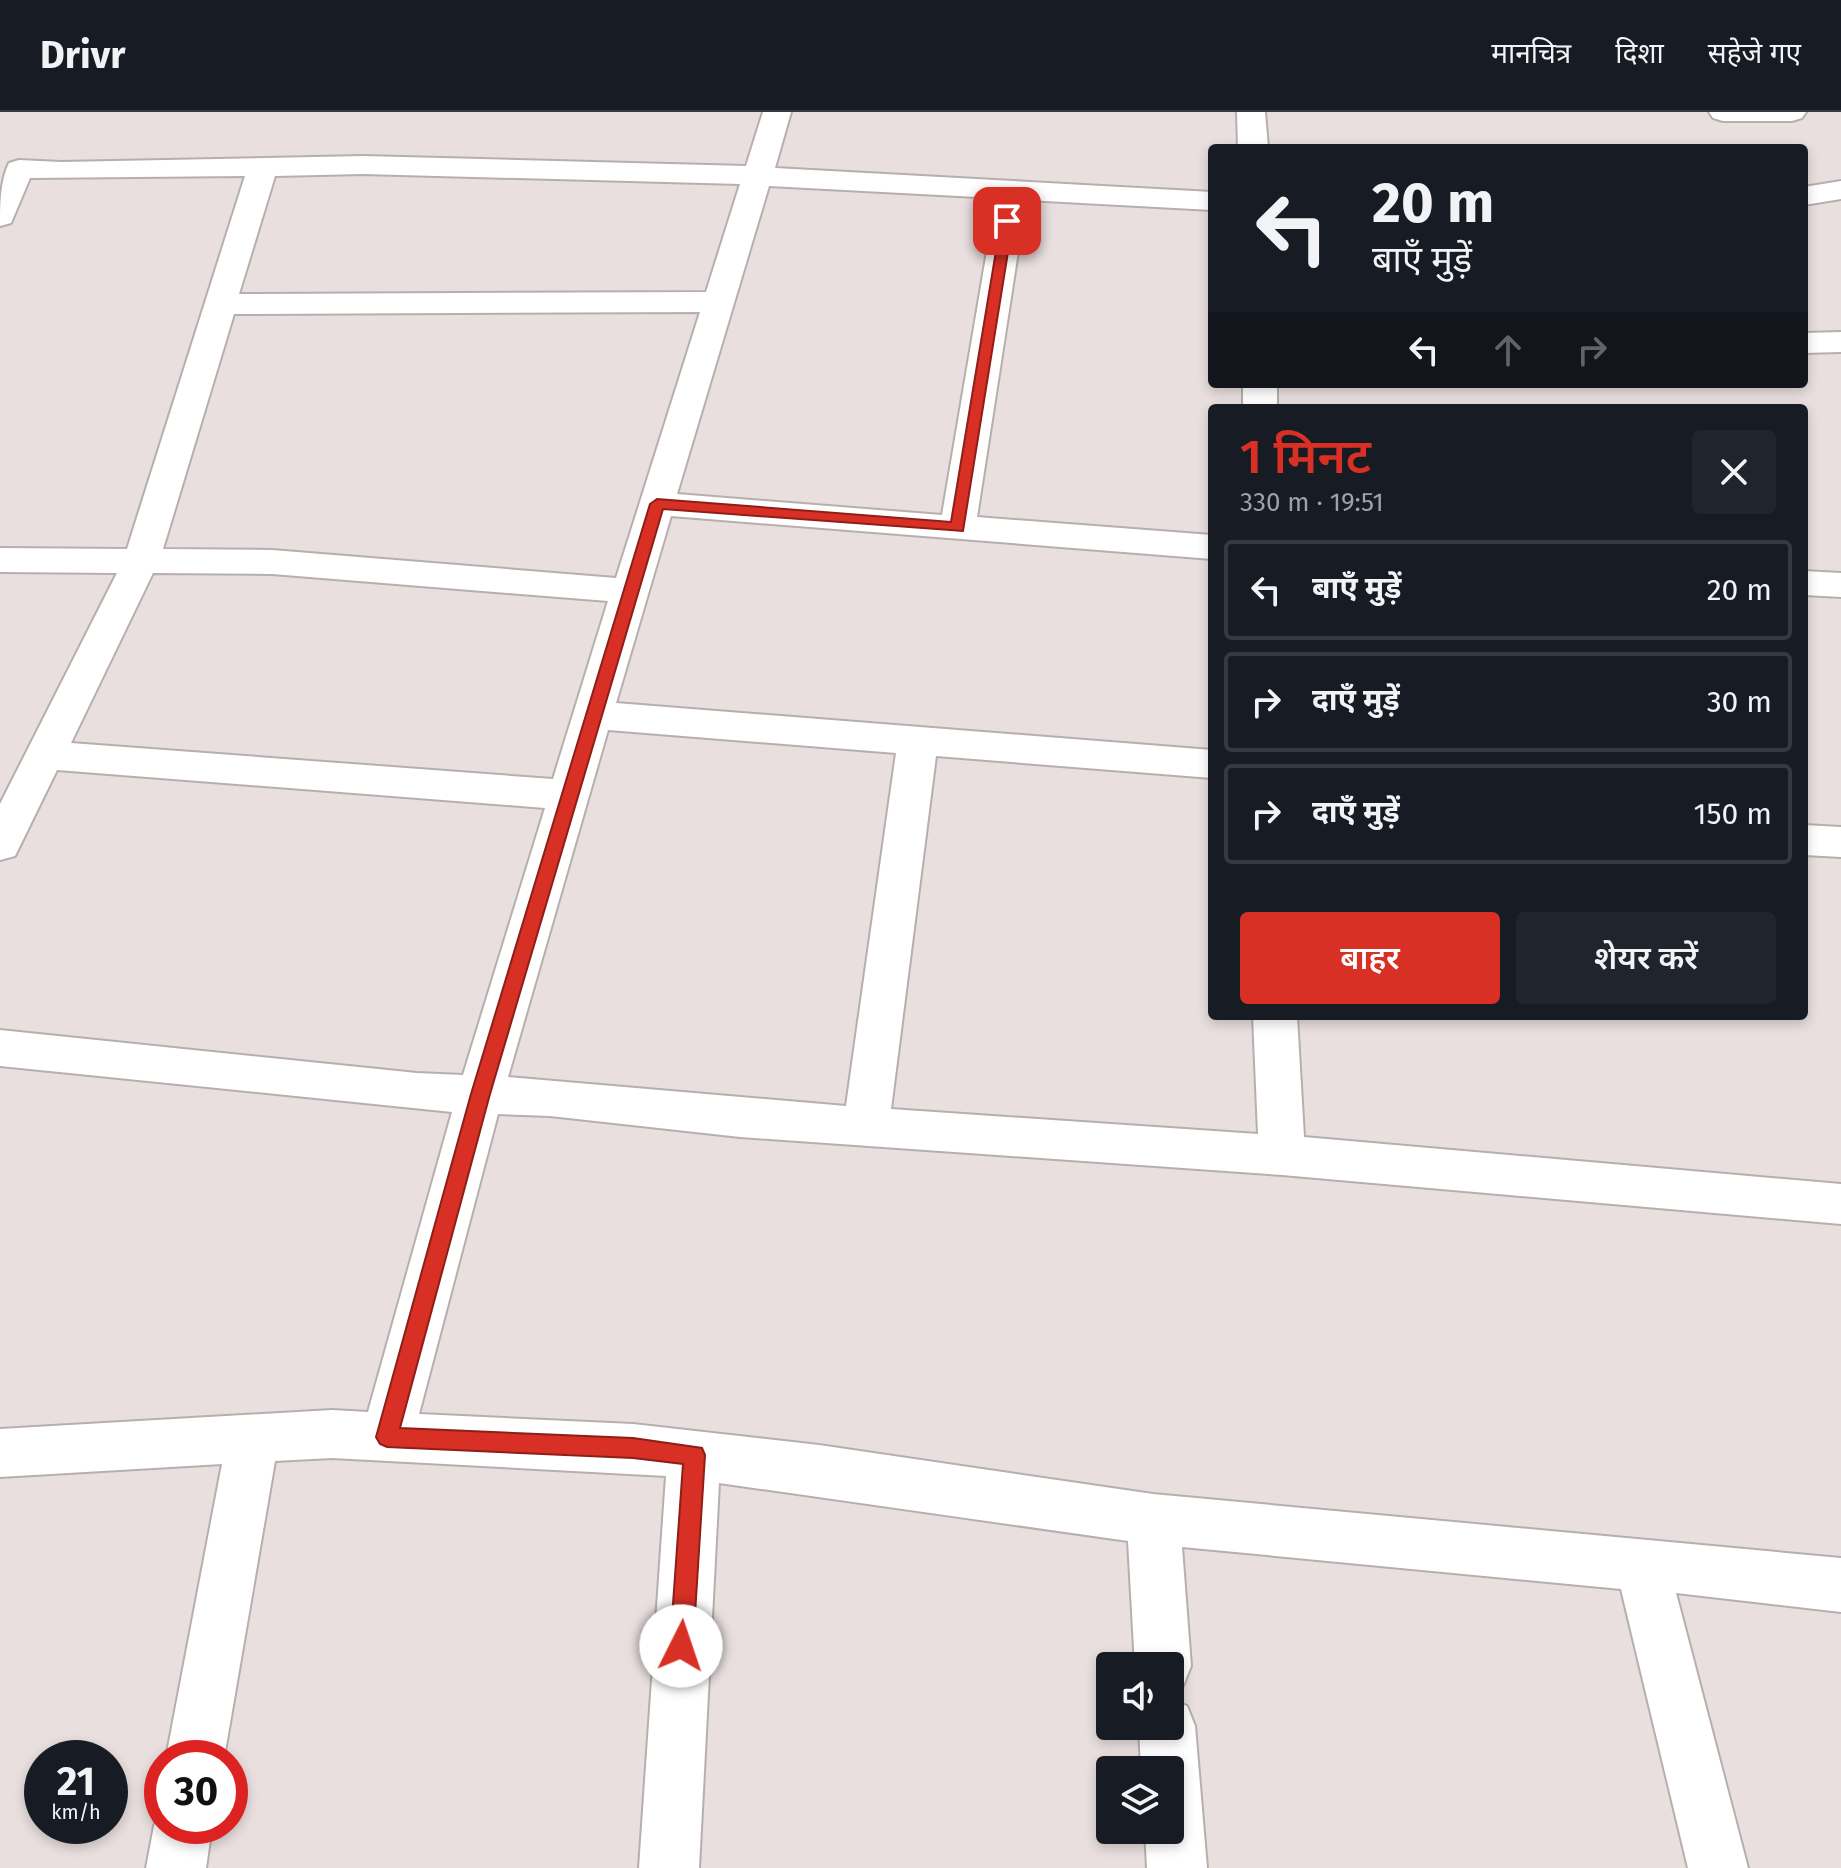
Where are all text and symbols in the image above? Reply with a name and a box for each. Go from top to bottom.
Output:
text: Drivr [40,32,125,78]
text: मानचित्र [1491,37,1571,70]
text: दिशा [1615,37,1664,70]
text: सहेजे गए [1708,37,1801,70]
text: 20 m [1372,170,1494,237]
icon: left [1240,176,1344,280]
pin [973,187,1041,255]
icon: arrive [985,199,1029,243]
text: बाएँ मुड़ें [1372,238,1472,282]
icon: left [1402,328,1446,372]
icon: ahead [1486,328,1530,372]
icon: right [1570,328,1614,372]
text: 1 मिनट [1240,428,1371,486]
button: close [1692,430,1776,514]
text: 330 m · 19:51 [1240,487,1384,518]
icon: left [1244,568,1288,612]
text: बाएँ मुड़ें [1312,570,1401,606]
text: 20 m [1707,572,1772,608]
icon: right [1244,680,1288,724]
text: दाएँ मुड़ें [1312,682,1400,718]
text: 30 m [1707,684,1772,720]
icon: right [1244,792,1288,836]
text: दाएँ मुड़ें [1312,794,1400,830]
text: 150 m [1694,796,1772,832]
button: बाहर [1240,912,1500,1004]
button: शेयर करें [1516,912,1776,1004]
position arrow [639,1604,723,1688]
map controls [1096,1652,1184,1844]
button: sound [1096,1652,1184,1740]
speed limit sign: 30 [144,1740,248,1844]
button: layers [1096,1756,1184,1844]
text: 21 [57,1758,95,1806]
text: km/h [51,1800,101,1824]

